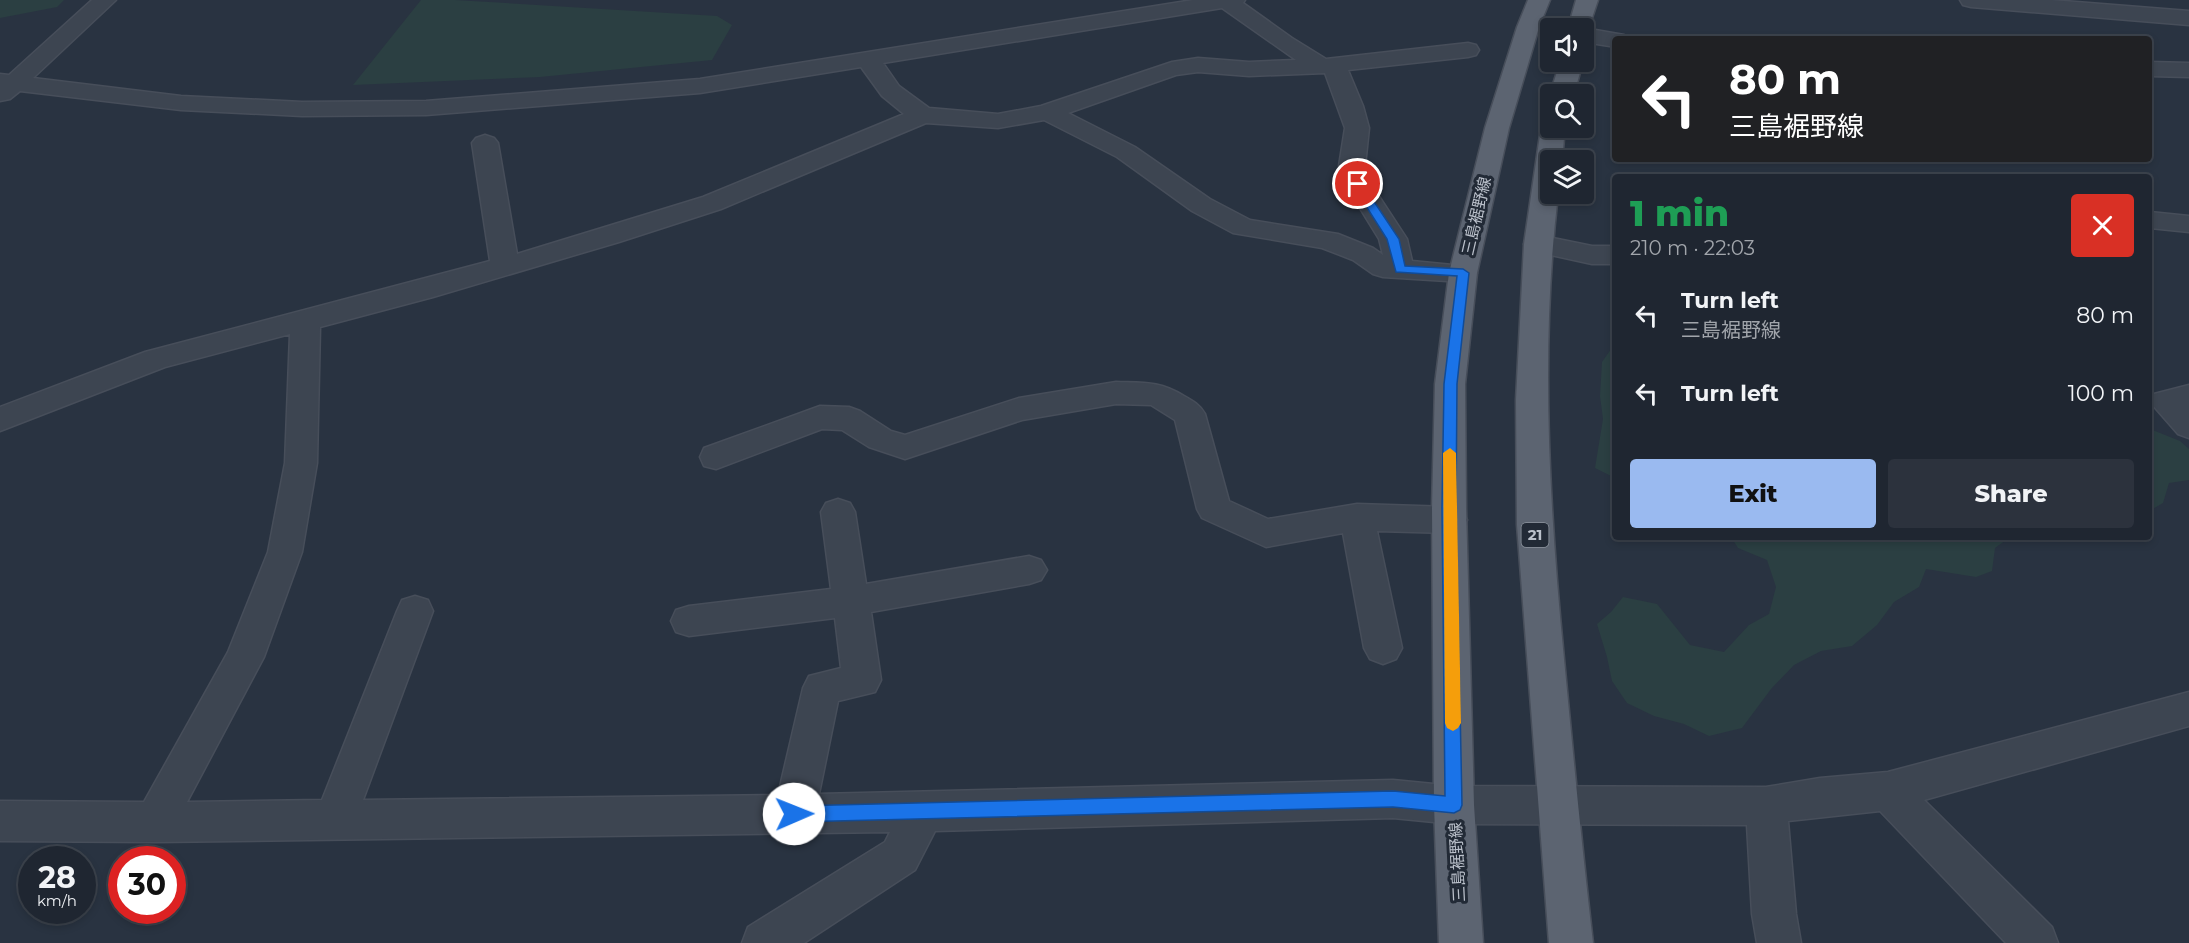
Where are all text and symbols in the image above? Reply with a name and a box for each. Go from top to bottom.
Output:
map controls [1540,18,1594,204]
button: sound [1540,18,1594,72]
text: 80 m [1729,53,1841,105]
icon: left [1630,60,1708,138]
button: search [1540,84,1594,138]
text: 三島裾野線 [1729,110,1864,143]
button: layers [1540,150,1594,204]
pin [1332,158,1383,209]
icon: arrive [1341,167,1374,200]
street label: 三島裾野線 [1458,175,1495,257]
text: 1 min [1630,191,1729,235]
button: close [2071,194,2134,257]
text: 210 m · 22:03 [1630,236,1755,260]
text: Turn left [1681,287,1779,314]
icon: left [1630,299,1663,332]
text: 80 m [2076,302,2134,329]
text: 三島裾野線 [1681,318,1781,342]
icon: left [1630,377,1663,410]
text: Turn left [1681,380,1779,407]
text: 100 m [2068,380,2134,407]
button: Exit [1630,459,1876,528]
button: Share [1888,459,2134,528]
road number: 21 [1522,523,1549,547]
position arrow [762,782,826,846]
street label: 三島裾野線 [1446,822,1469,902]
speed limit sign: 30 [108,846,186,924]
text: 28 [38,859,76,896]
text: km/h [37,891,77,910]

